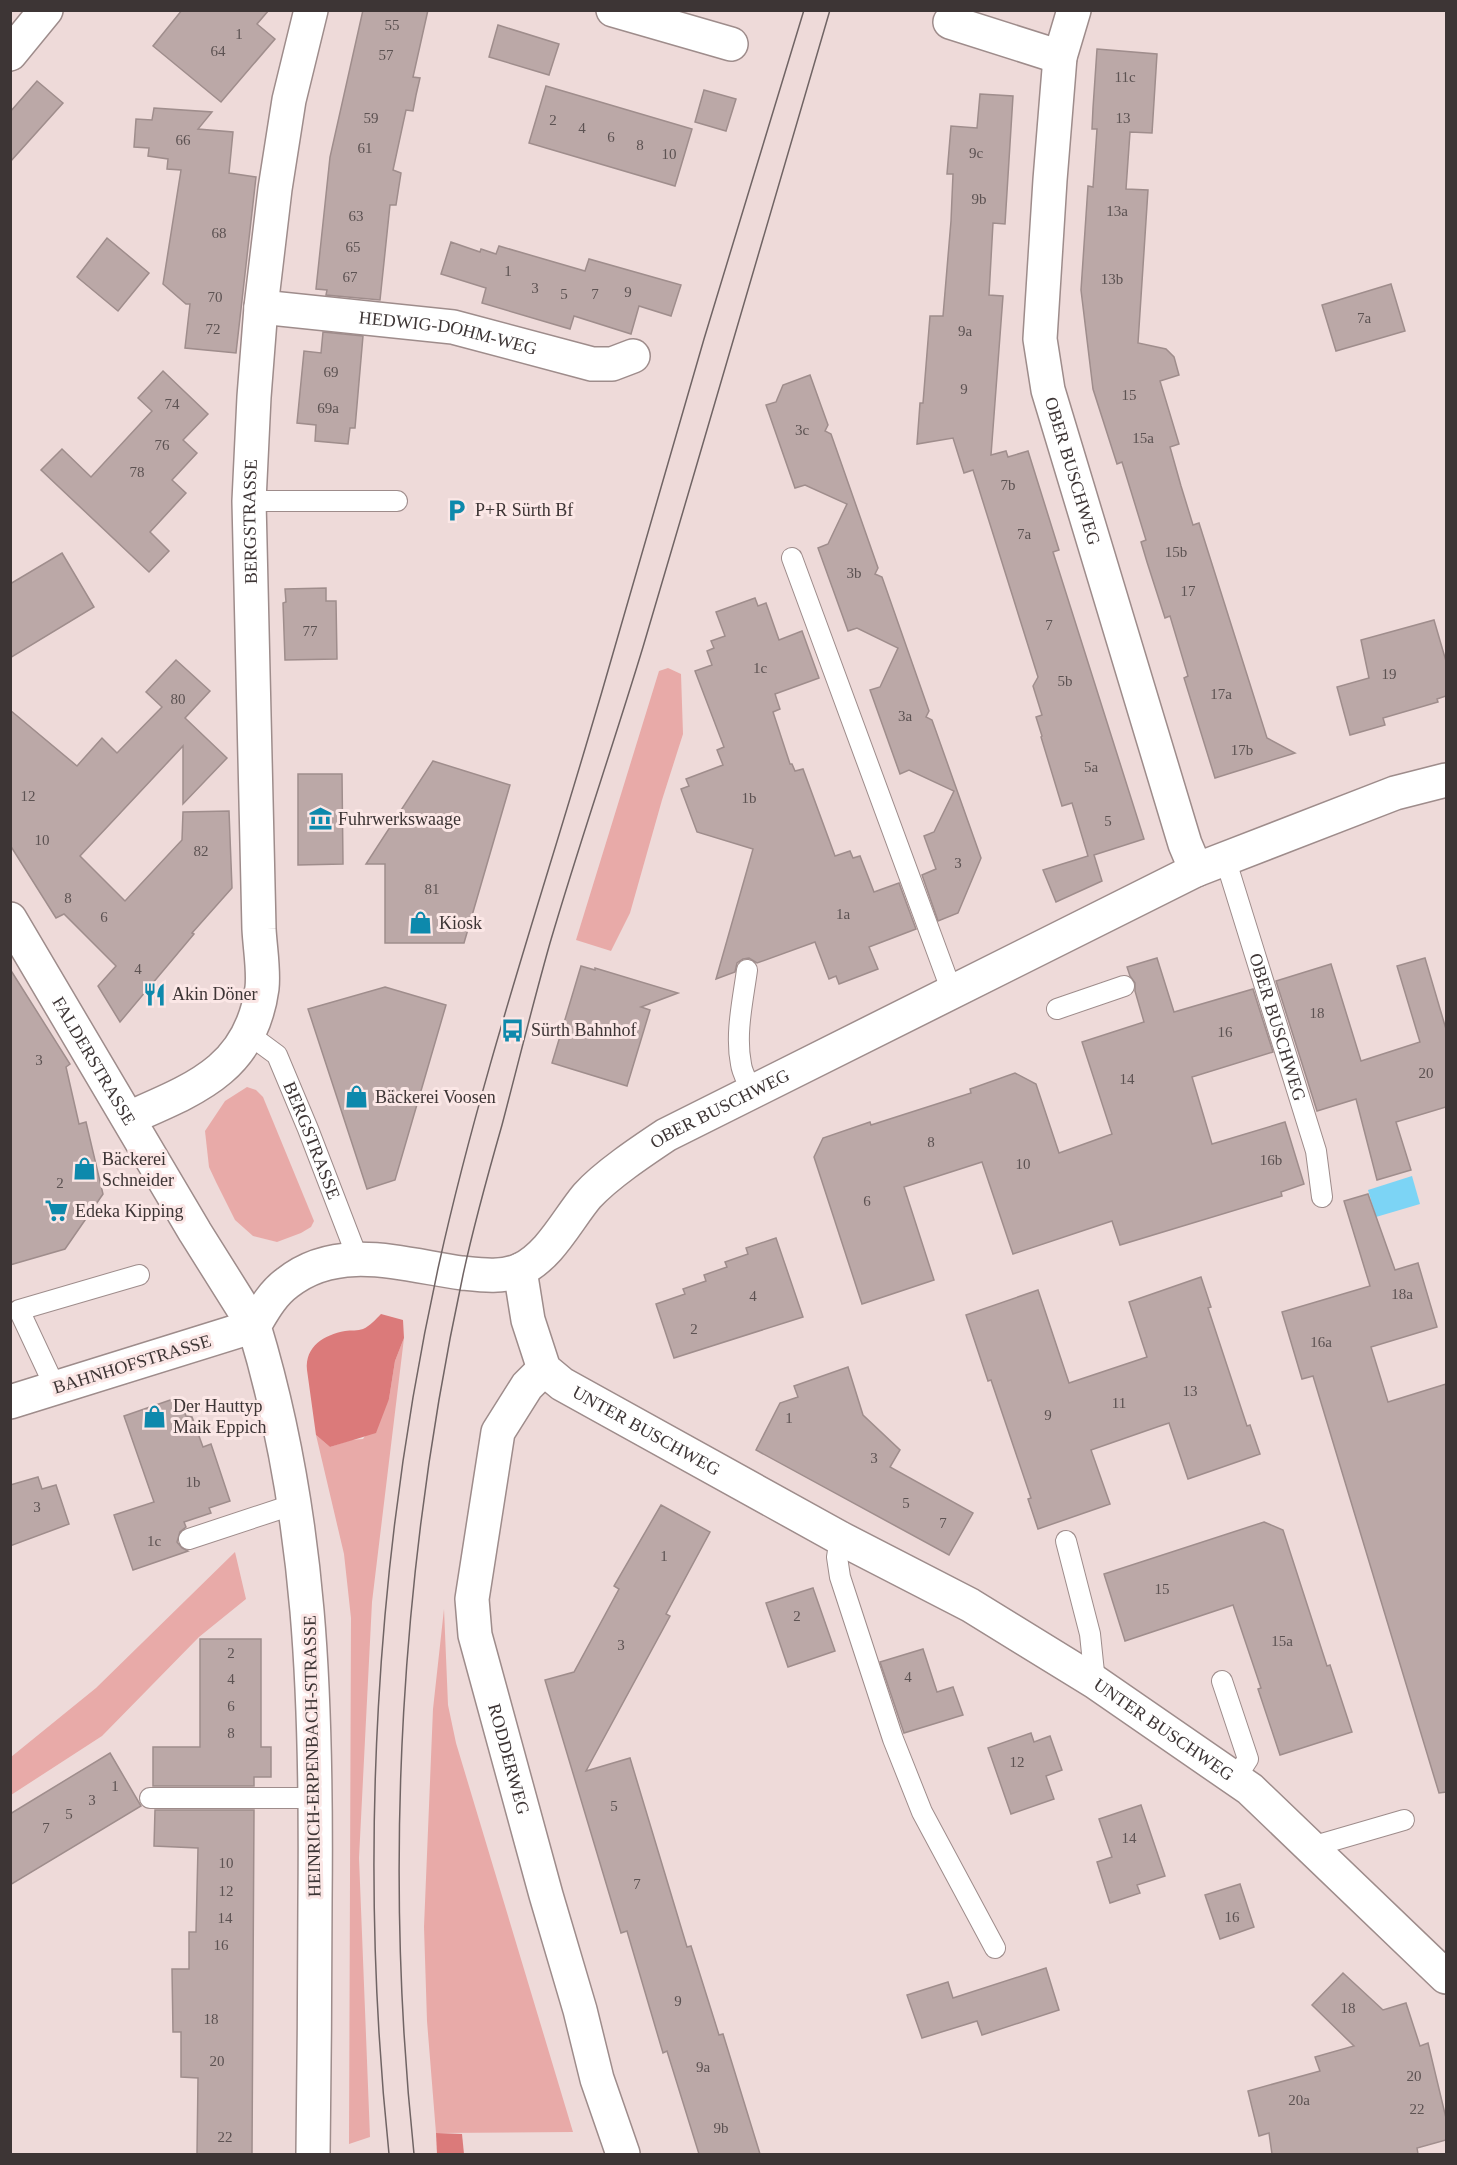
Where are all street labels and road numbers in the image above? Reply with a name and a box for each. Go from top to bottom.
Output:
street label: HEDWIG-DOHM-WEG [358,307,539,359]
street label: OBER BUSCHWEG [1041,395,1104,547]
street label: BERGSTRASSE [239,459,261,584]
street label: OBER BUSCHWEG [1245,951,1310,1103]
street label: FALDERSTRASSE [48,993,140,1129]
street label: OBER BUSCHWEG [646,1065,793,1153]
street label: BERGSTRASSE [279,1079,344,1202]
street label: BAHNHOFSTRASSE [51,1330,213,1398]
street label: UNTER BUSCHWEG [569,1382,724,1480]
street label: HEINRICH-ERPENBACH-STRASSE [300,1615,324,1897]
street label: UNTER BUSCHWEG [1090,1674,1238,1785]
street label: RODDERWEG [484,1701,534,1817]

